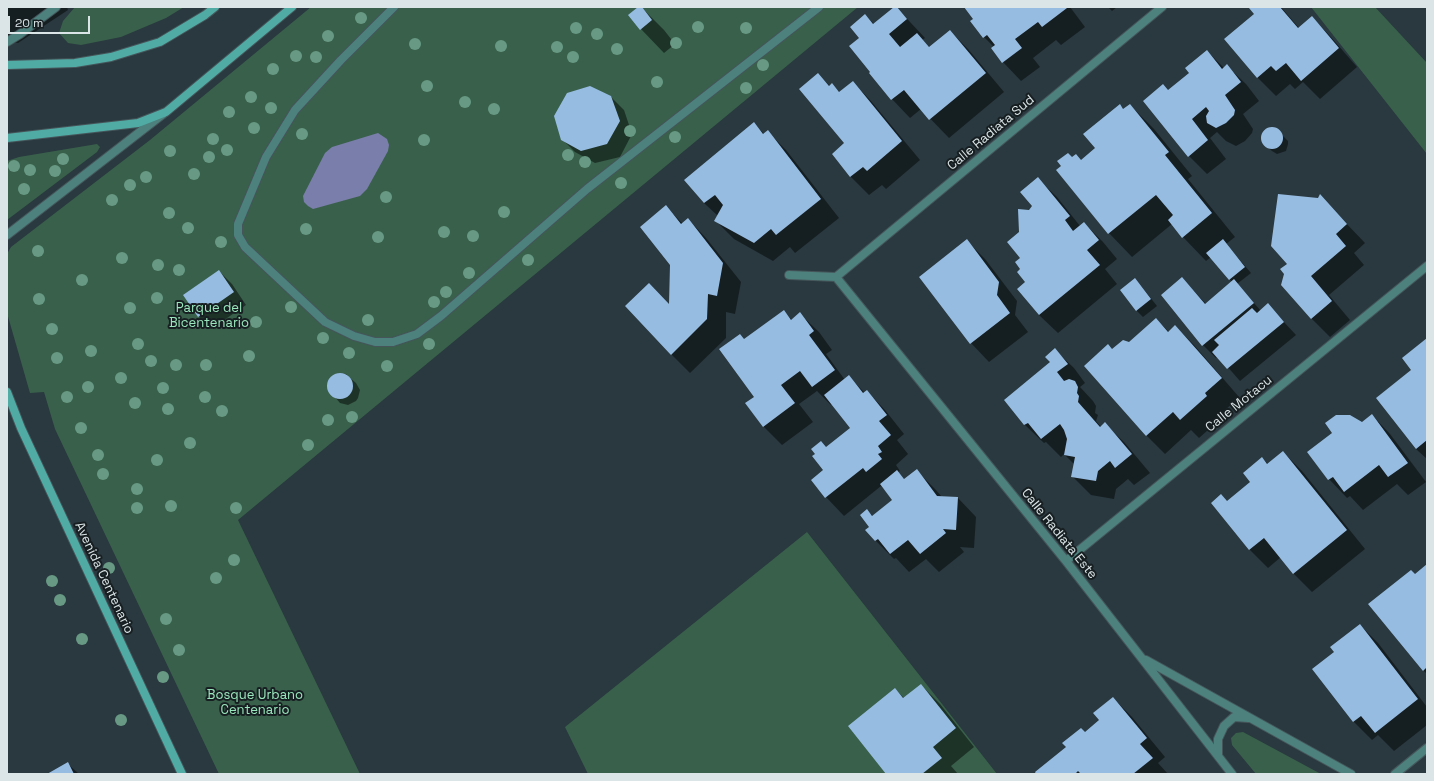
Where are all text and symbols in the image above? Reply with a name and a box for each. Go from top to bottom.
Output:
scale bar [10,8,92,34]
text: 20 m [15,15,43,31]
street label: Calle Radiata Sud [944,92,1038,174]
park label: Parque del Bicentenario [169,300,249,331]
street label: Calle Motacu [1203,372,1275,436]
street label: Calle Radiata Este [1018,486,1100,582]
street label: Avenida Centenario [71,520,137,636]
park label: Bosque Urbano Centenario [207,687,303,718]

